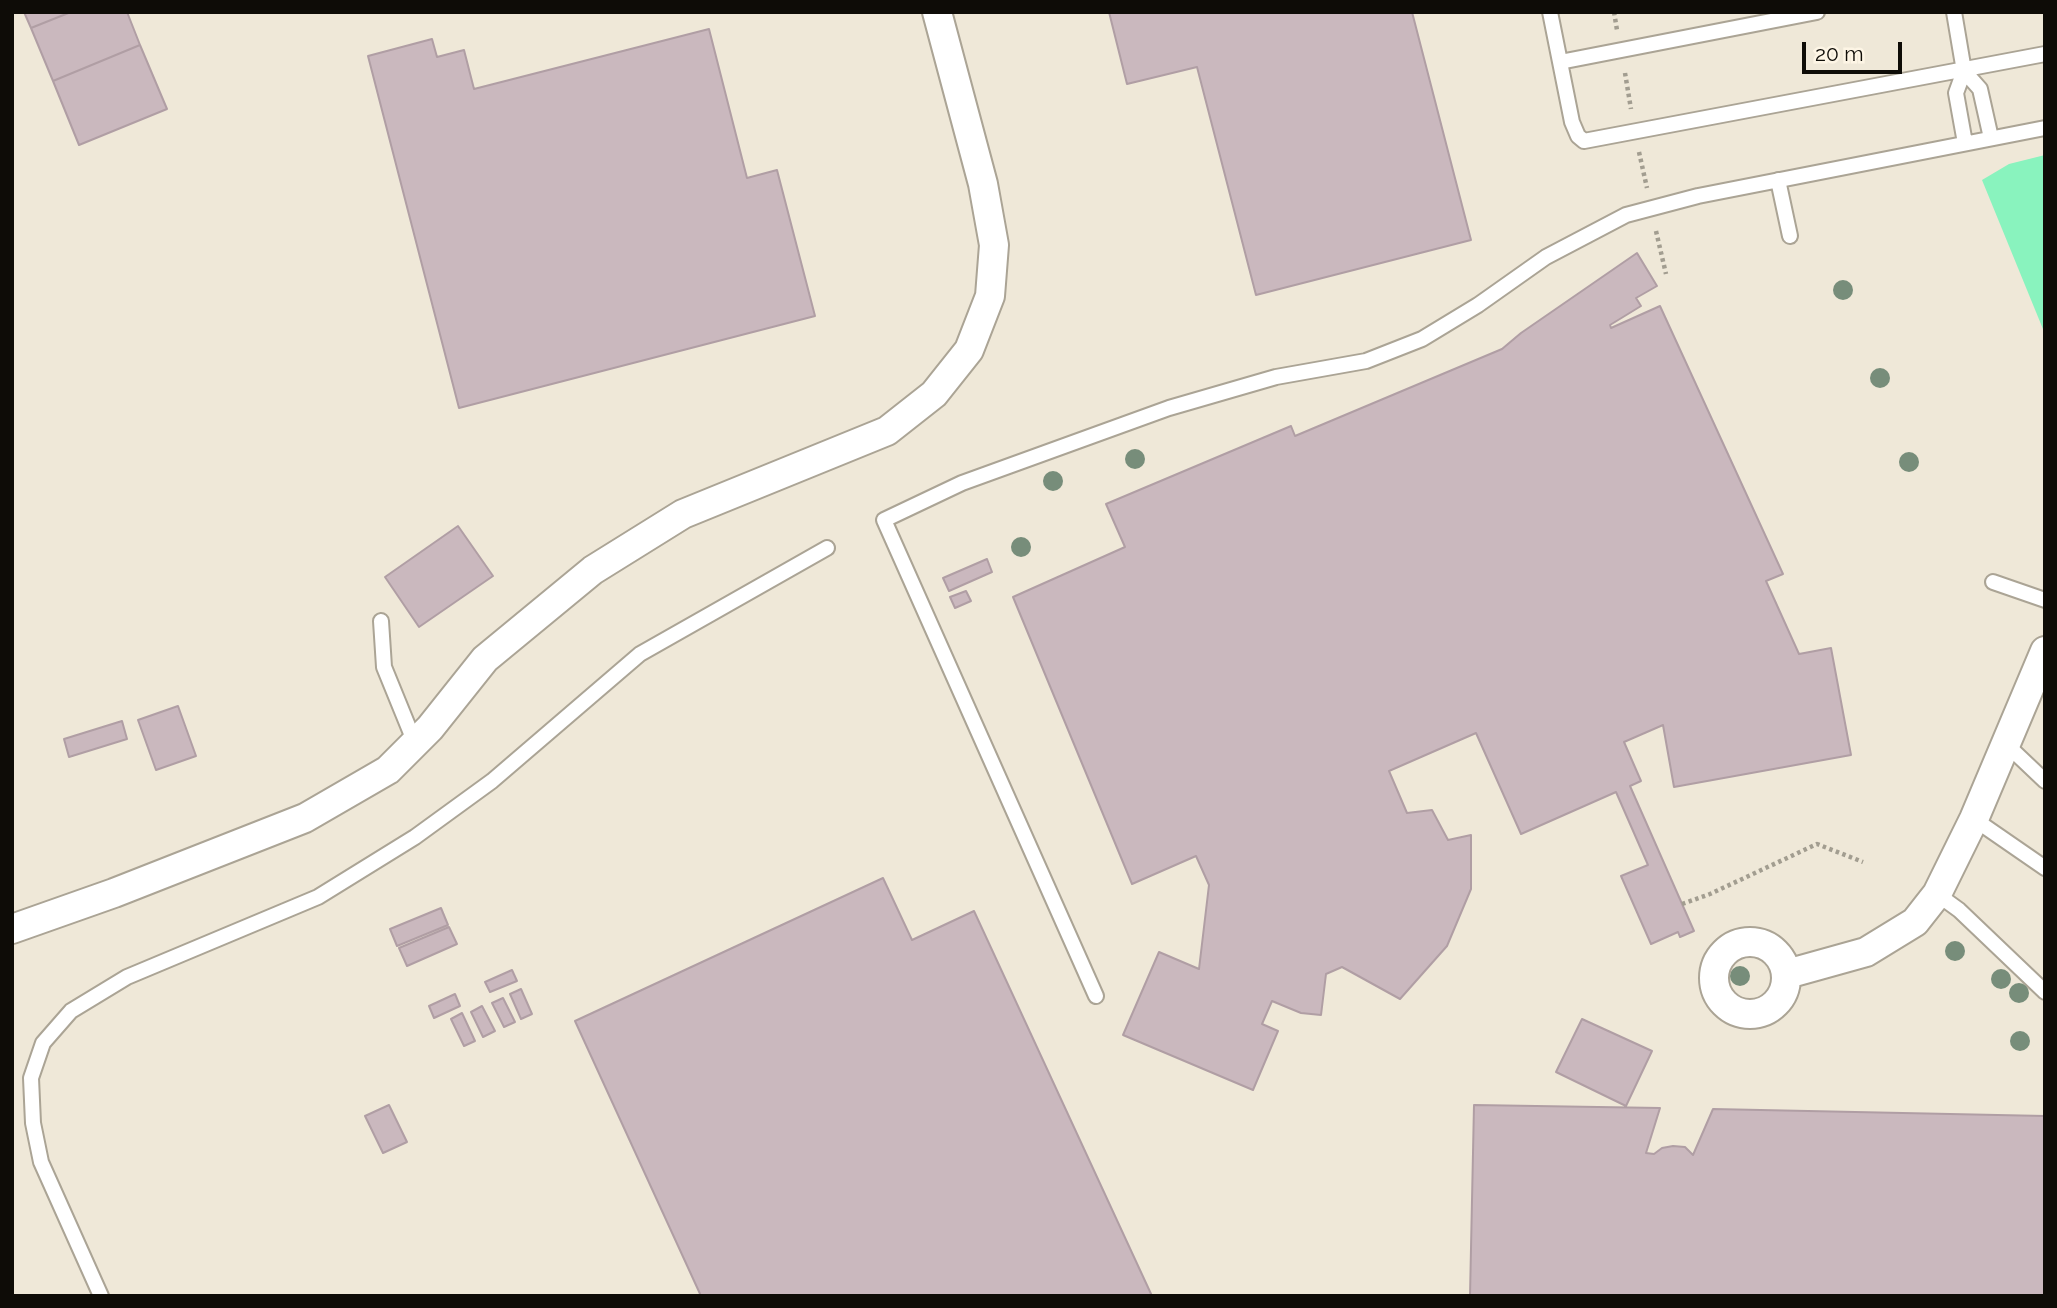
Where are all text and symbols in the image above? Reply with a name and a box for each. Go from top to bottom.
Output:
scale bar [1805,28,1905,72]
text: 20 m [1815,41,1863,66]

